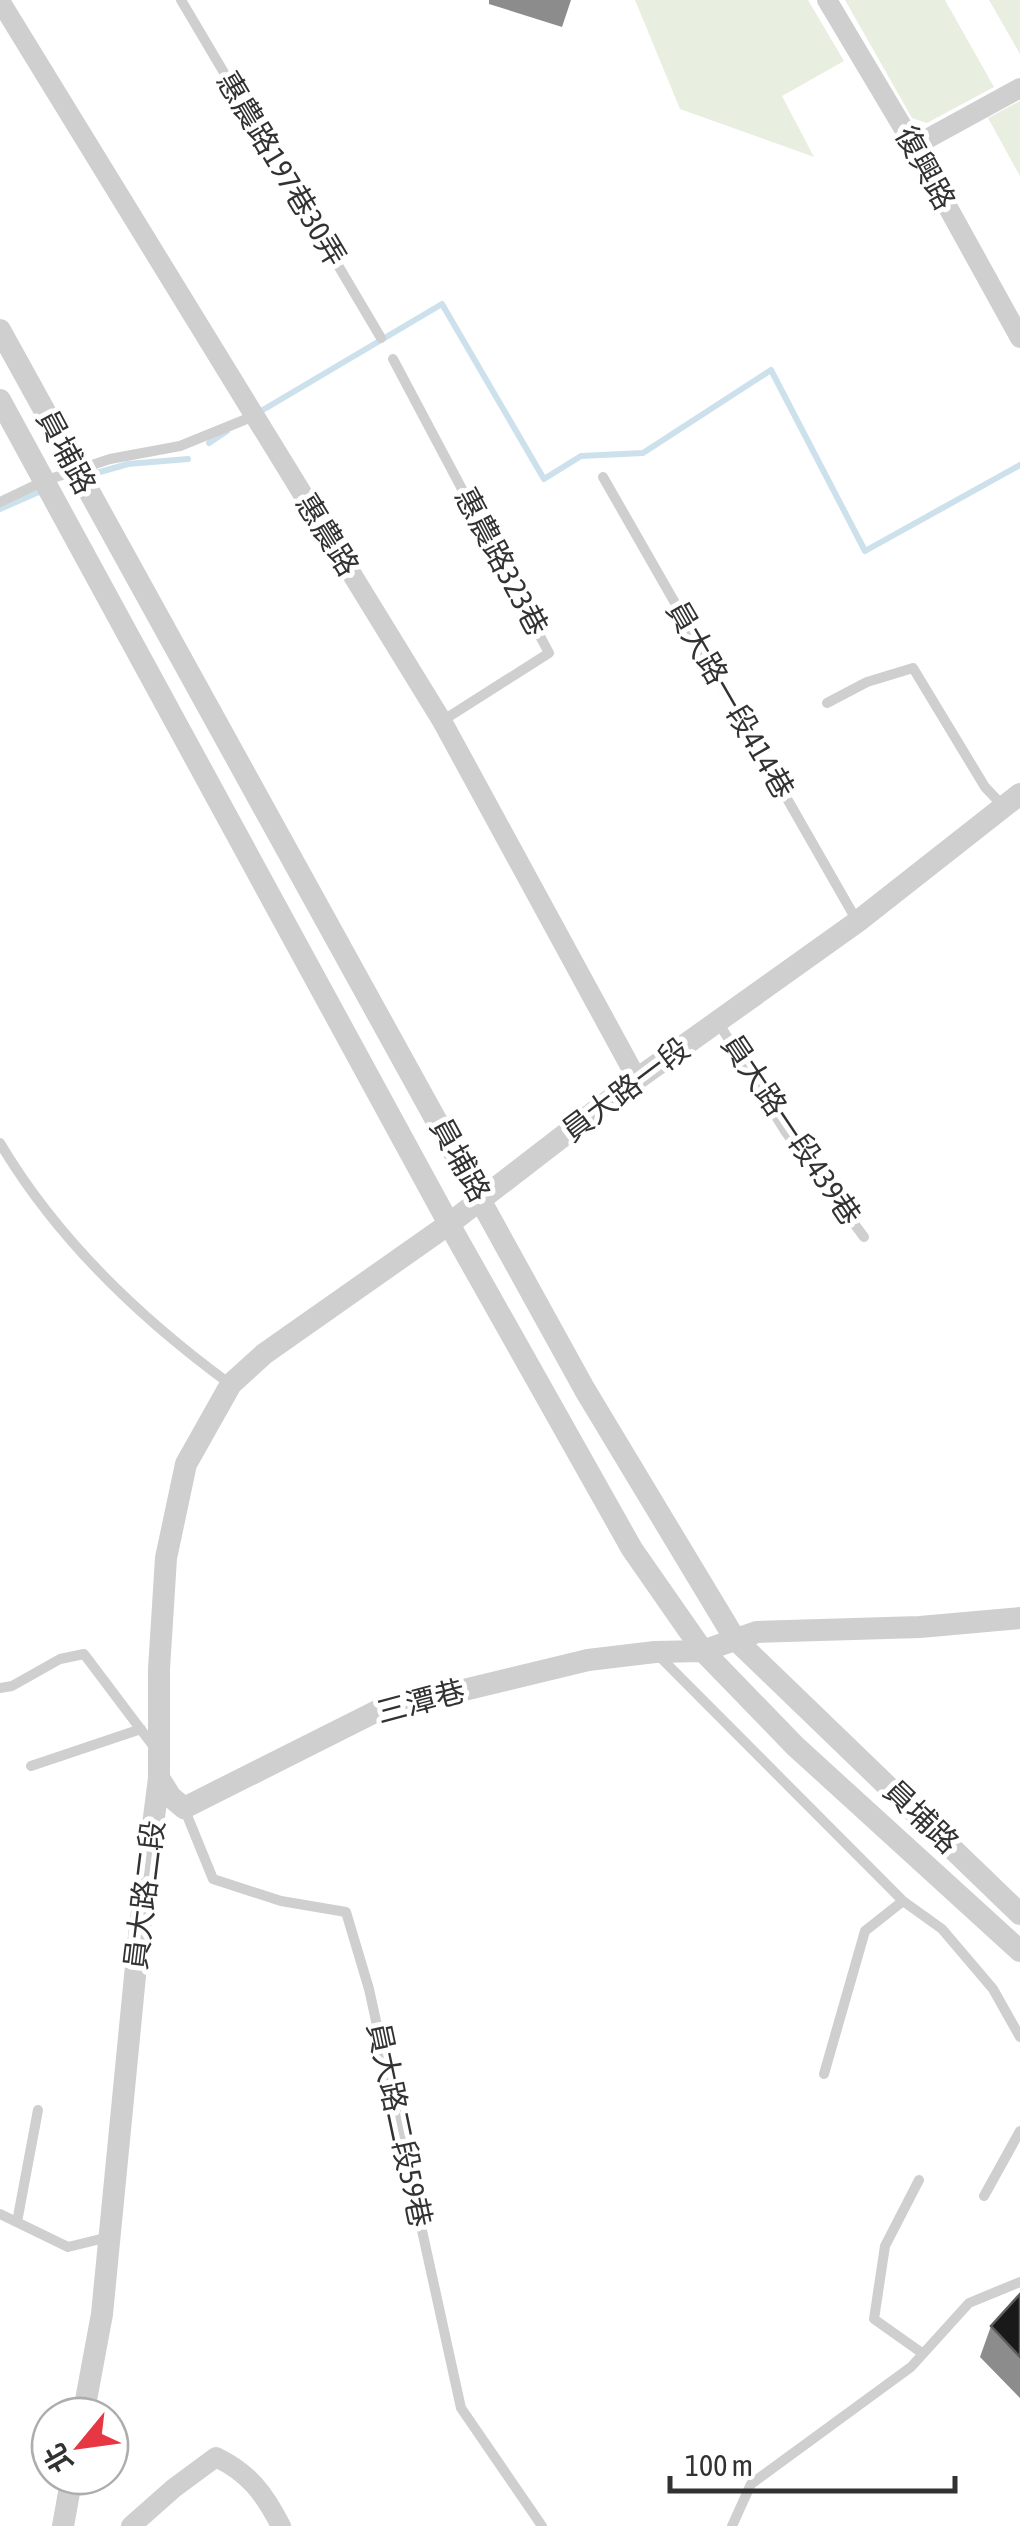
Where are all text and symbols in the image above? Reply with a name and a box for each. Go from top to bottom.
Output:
street label: 惠農路197巷30弄 [211,65,353,272]
street label: 復興路 [889,120,963,215]
street label: 員埔路 [31,404,103,499]
street label: 惠農路323巷 [449,482,555,641]
street label: 惠農路 [290,487,366,582]
street label: 員大路一段414巷 [661,595,801,804]
street label: 員大路一段439巷 [716,1028,868,1231]
street label: 員大路一段 [555,1030,696,1148]
street label: 員埔路 [424,1112,498,1207]
street label: 三潭巷 [373,1673,469,1729]
street label: 員埔路 [878,1773,966,1860]
street label: 員大路二段 [118,1818,170,1971]
street label: 員大路二段59巷 [362,2019,438,2230]
north arrow [30,2396,130,2496]
scale bar [670,2431,955,2493]
text: 北 [37,2438,79,2478]
text: 100 m [685,2448,753,2482]

